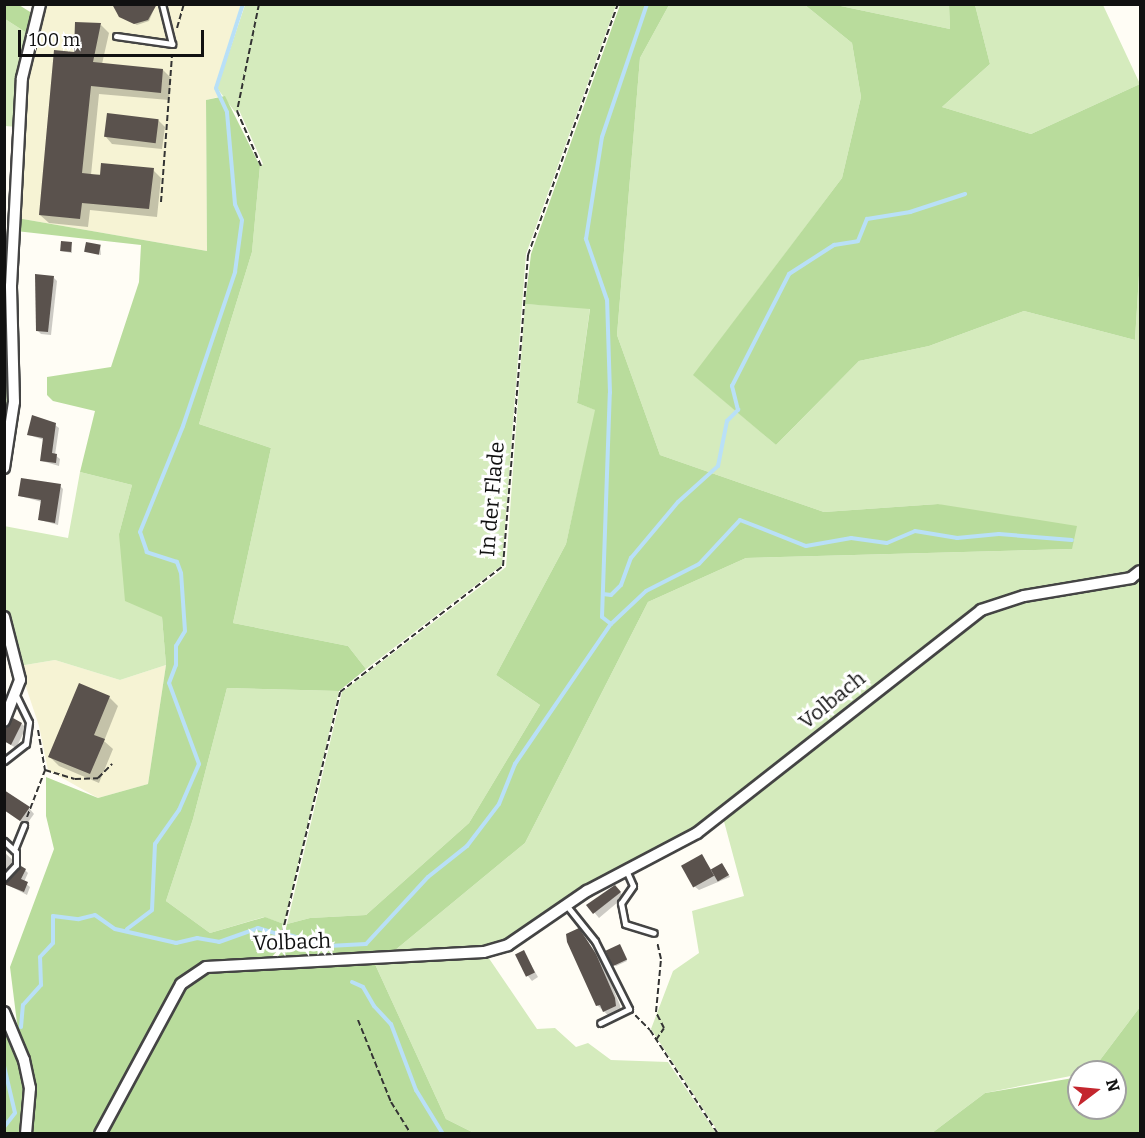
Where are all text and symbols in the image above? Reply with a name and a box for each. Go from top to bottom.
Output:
scale bar [21,18,207,56]
text: 100 m [29,29,80,51]
street label: In der Flade [474,441,510,557]
street label: Volbach [794,666,870,734]
street label: Volbach [252,928,332,956]
north arrow [1067,1060,1127,1120]
text: N [1102,1077,1124,1094]

